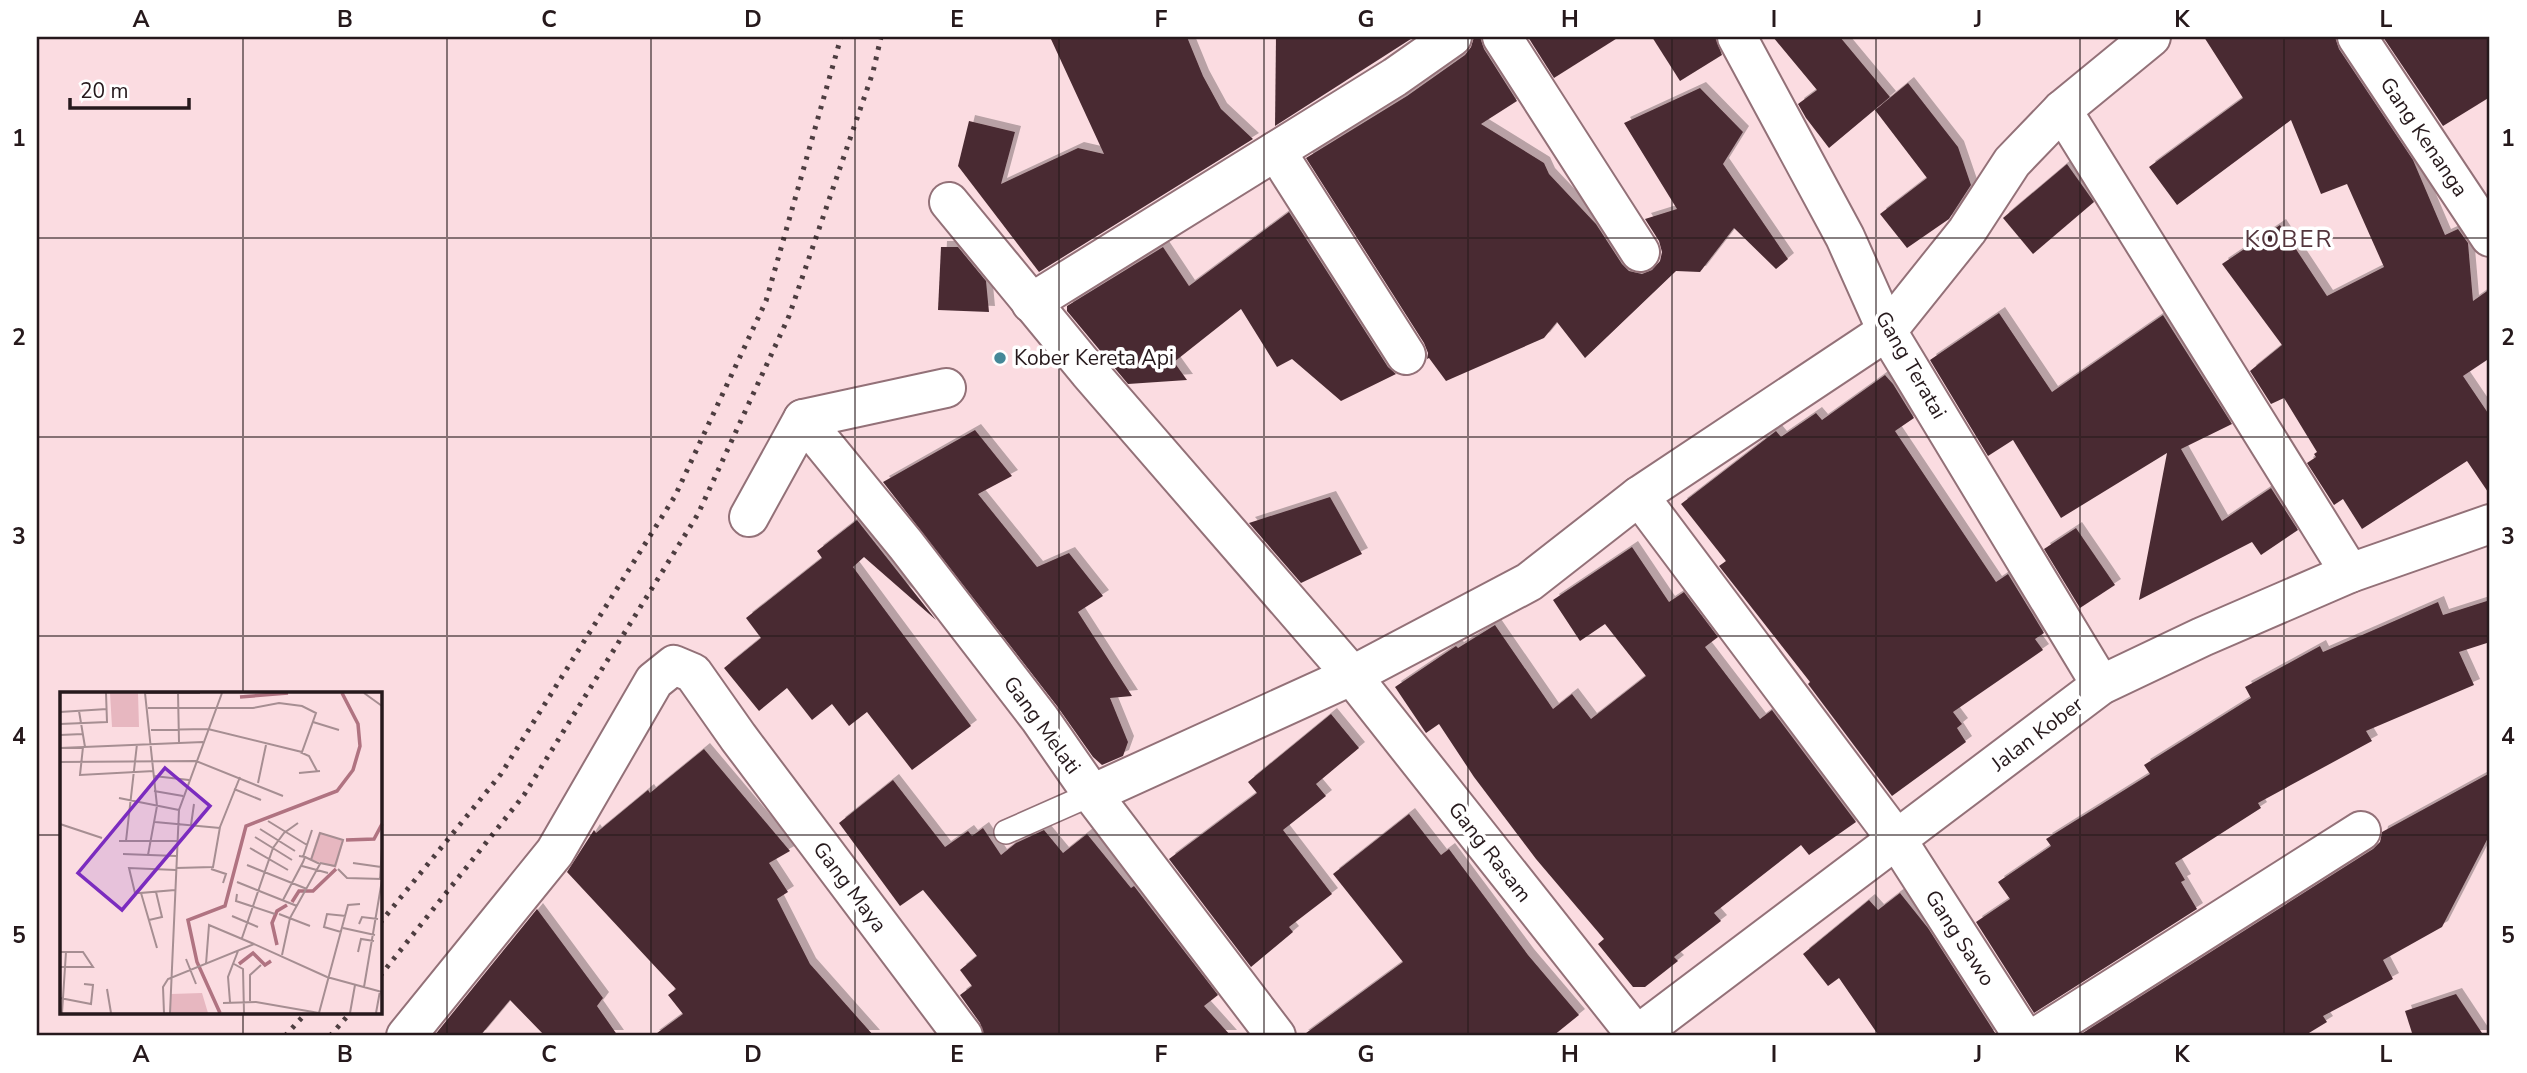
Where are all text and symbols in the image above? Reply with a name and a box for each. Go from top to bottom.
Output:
text: A [132,4,150,35]
text: B [337,4,353,35]
text: C [541,4,557,35]
text: D [744,4,762,35]
text: E [950,4,964,35]
text: F [1155,4,1168,35]
text: G [1358,4,1374,35]
text: H [1561,4,1579,35]
text: I [1771,4,1777,35]
text: J [1973,4,1982,35]
text: K [2174,4,2190,35]
text: L [2380,4,2393,35]
scale bar [70,66,189,110]
street label: Gang Kenanga [2374,72,2474,202]
text: 20 m [80,77,129,105]
text: 1 [12,123,26,154]
text: 1 [2501,123,2515,154]
district label: KOBER [2245,223,2333,255]
street label: Gang Teratai [1869,306,1953,424]
text: 2 [12,322,26,353]
text: 2 [2501,322,2515,353]
place label: Kober Kereta Api [1014,344,1174,372]
marker: Kober Kereta Api [992,350,1008,366]
text: 3 [12,521,26,552]
text: 3 [2501,521,2515,552]
street label: Gang Melati [997,670,1087,780]
street label: Jalan Kober [1985,690,2089,778]
inset map [60,692,382,1014]
text: 4 [12,721,26,752]
text: 4 [2501,721,2515,752]
street label: Gang Rasam [1442,796,1538,908]
street label: Gang Maya [807,836,893,938]
street label: Gang Sawo [1919,885,2001,991]
text: 5 [12,920,26,951]
text: 5 [2501,920,2515,951]
text: A [132,1039,150,1070]
text: B [337,1039,353,1070]
text: C [541,1039,557,1070]
text: D [744,1039,762,1070]
text: E [950,1039,964,1070]
text: F [1155,1039,1168,1070]
text: G [1358,1039,1374,1070]
text: H [1561,1039,1579,1070]
text: I [1771,1039,1777,1070]
text: J [1973,1039,1982,1070]
text: K [2174,1039,2190,1070]
text: L [2380,1039,2393,1070]

